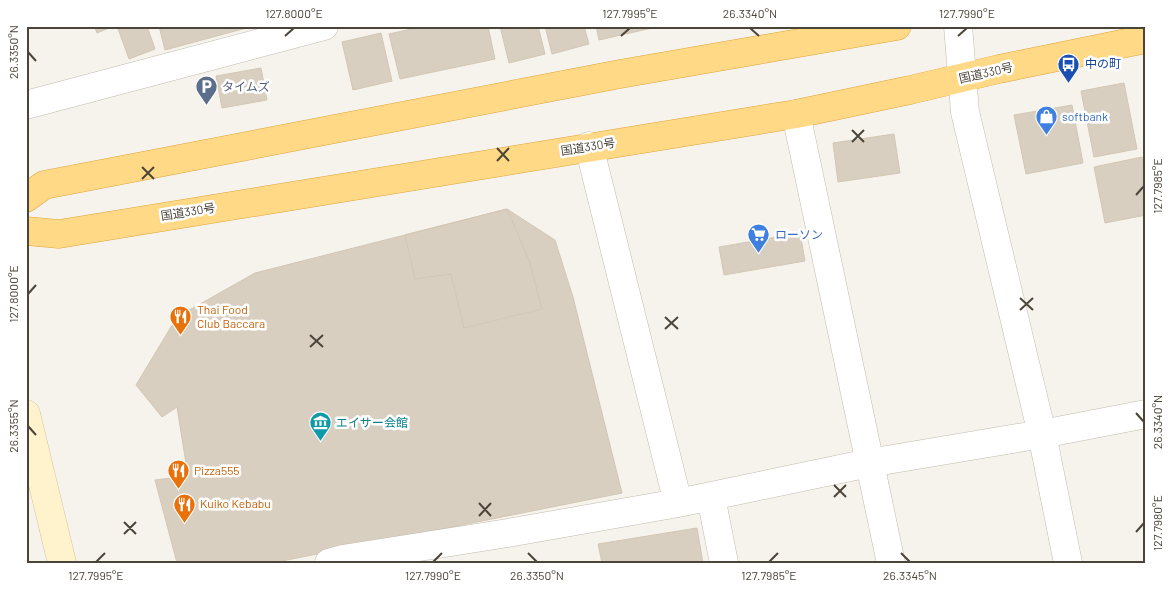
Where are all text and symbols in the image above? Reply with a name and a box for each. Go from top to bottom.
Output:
text: 127.8000°E [265,6,323,20]
text: 127.7995°E [602,6,658,20]
text: 26.3340°N [723,6,777,20]
text: 127.7990°E [939,6,995,20]
text: 26.3350°N [6,25,20,79]
bus stop icon: 中の町 [1057,52,1081,83]
place label: 中の町 [1085,56,1121,70]
street label: 国道330号 [957,59,1014,85]
parking icon: タイムズ [194,75,218,106]
place label: タイムズ [222,79,270,93]
shop icon: softbank [1034,105,1058,136]
place label: softbank [1062,109,1108,123]
street label: 国道330号 [560,135,616,157]
text: 127.7985°E [1150,158,1164,214]
street label: 国道330号 [160,200,216,222]
supermarket icon: ローソン [747,223,771,254]
place label: ローソン [775,227,823,241]
text: 127.8000°E [6,265,20,323]
place label: Thai Food Club Baccara [197,302,265,330]
restaurant icon: Thai Food Club Baccara [169,305,193,336]
text: 26.3340°N [1150,395,1164,449]
text: 26.3355°N [6,399,20,453]
museum icon: エイサー会館 [308,411,332,442]
place label: エイサー会館 [336,415,408,429]
restaurant icon: Pizza555 [166,459,190,490]
place label: Pizza555 [194,463,239,477]
restaurant icon: Kuiko Kebabu [172,492,196,523]
text: 127.7980°E [1150,495,1164,551]
place label: Kuiko Kebabu [200,496,271,510]
text: 127.7995°E [68,568,124,582]
text: 127.7990°E [405,568,461,582]
text: 26.3350°N [510,568,564,582]
text: 127.7985°E [741,568,797,582]
text: 26.3345°N [883,568,937,582]

